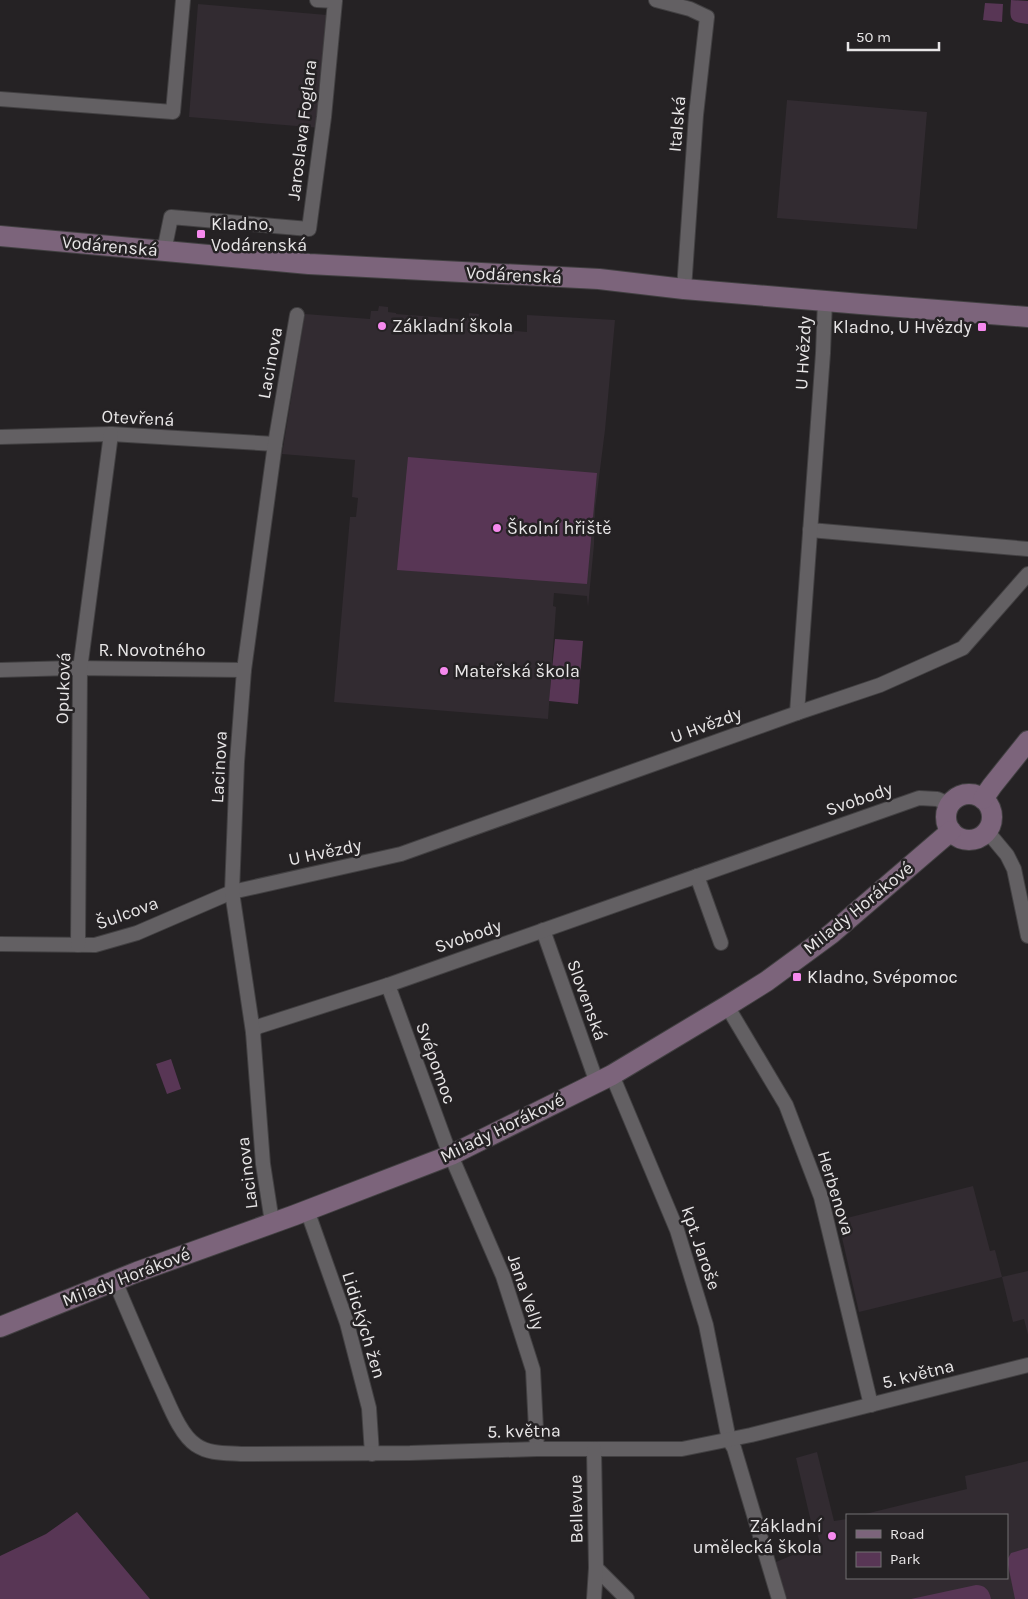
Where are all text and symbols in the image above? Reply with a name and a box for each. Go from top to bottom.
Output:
scale bar [848,20,939,52]
text: 50 m [856,28,891,46]
street label: Jaroslava Foglara [282,58,322,202]
street label: Italská [664,95,690,153]
place label: Kladno, Vodárenská [211,213,307,256]
marker: Kladno, Vodárenská [195,228,207,240]
street label: Vodárenská [61,231,159,261]
street label: Vodárenská [465,262,563,288]
place label: Základní škola [392,315,513,337]
street label: U Hvězdy [790,315,816,390]
place label: Kladno, U Hvězdy [833,316,973,338]
marker: Základní škola [376,320,388,332]
marker: Kladno, U Hvězdy [976,321,988,333]
street label: Lacinova [253,325,287,401]
street label: Otevřená [101,405,175,431]
place label: Školní hřiště [507,517,612,539]
marker: Školní hřiště [491,522,503,534]
street label: R. Novotného [98,639,206,661]
street label: Opuková [51,652,75,724]
place label: Mateřská škola [454,660,580,682]
marker: Mateřská škola [438,665,450,677]
street label: U Hvězdy [667,702,745,748]
street label: Lacinova [206,730,232,804]
street label: Svobody [823,777,896,821]
street label: U Hvězdy [287,833,364,870]
street label: Milady Horákové [798,857,918,959]
street label: Šulcova [93,892,161,934]
street label: Svobody [432,914,505,958]
street label: Slovenská [562,957,612,1043]
place label: Kladno, Svépomoc [807,966,958,988]
marker: Kladno, Svépomoc [791,971,803,983]
street label: Svépomoc [411,1019,461,1107]
street label: Milady Horákové [436,1088,568,1168]
street label: Lacinova [232,1136,262,1210]
street label: Herbenova [813,1148,859,1238]
street label: kpt. Jaroše [676,1203,726,1293]
street label: Milady Horákové [59,1242,193,1312]
street label: Jana Velly [503,1251,550,1334]
street label: Lidických žen [337,1269,391,1381]
street label: 5. května [880,1354,956,1394]
street label: 5. května [487,1419,561,1443]
street label: Bellevue [564,1474,588,1544]
legend [846,1514,1008,1579]
place label: Základní umělecká škola [693,1515,823,1558]
text: Road [890,1525,925,1543]
marker: Základní umělecká škola [826,1530,838,1542]
text: Park [890,1550,920,1568]

